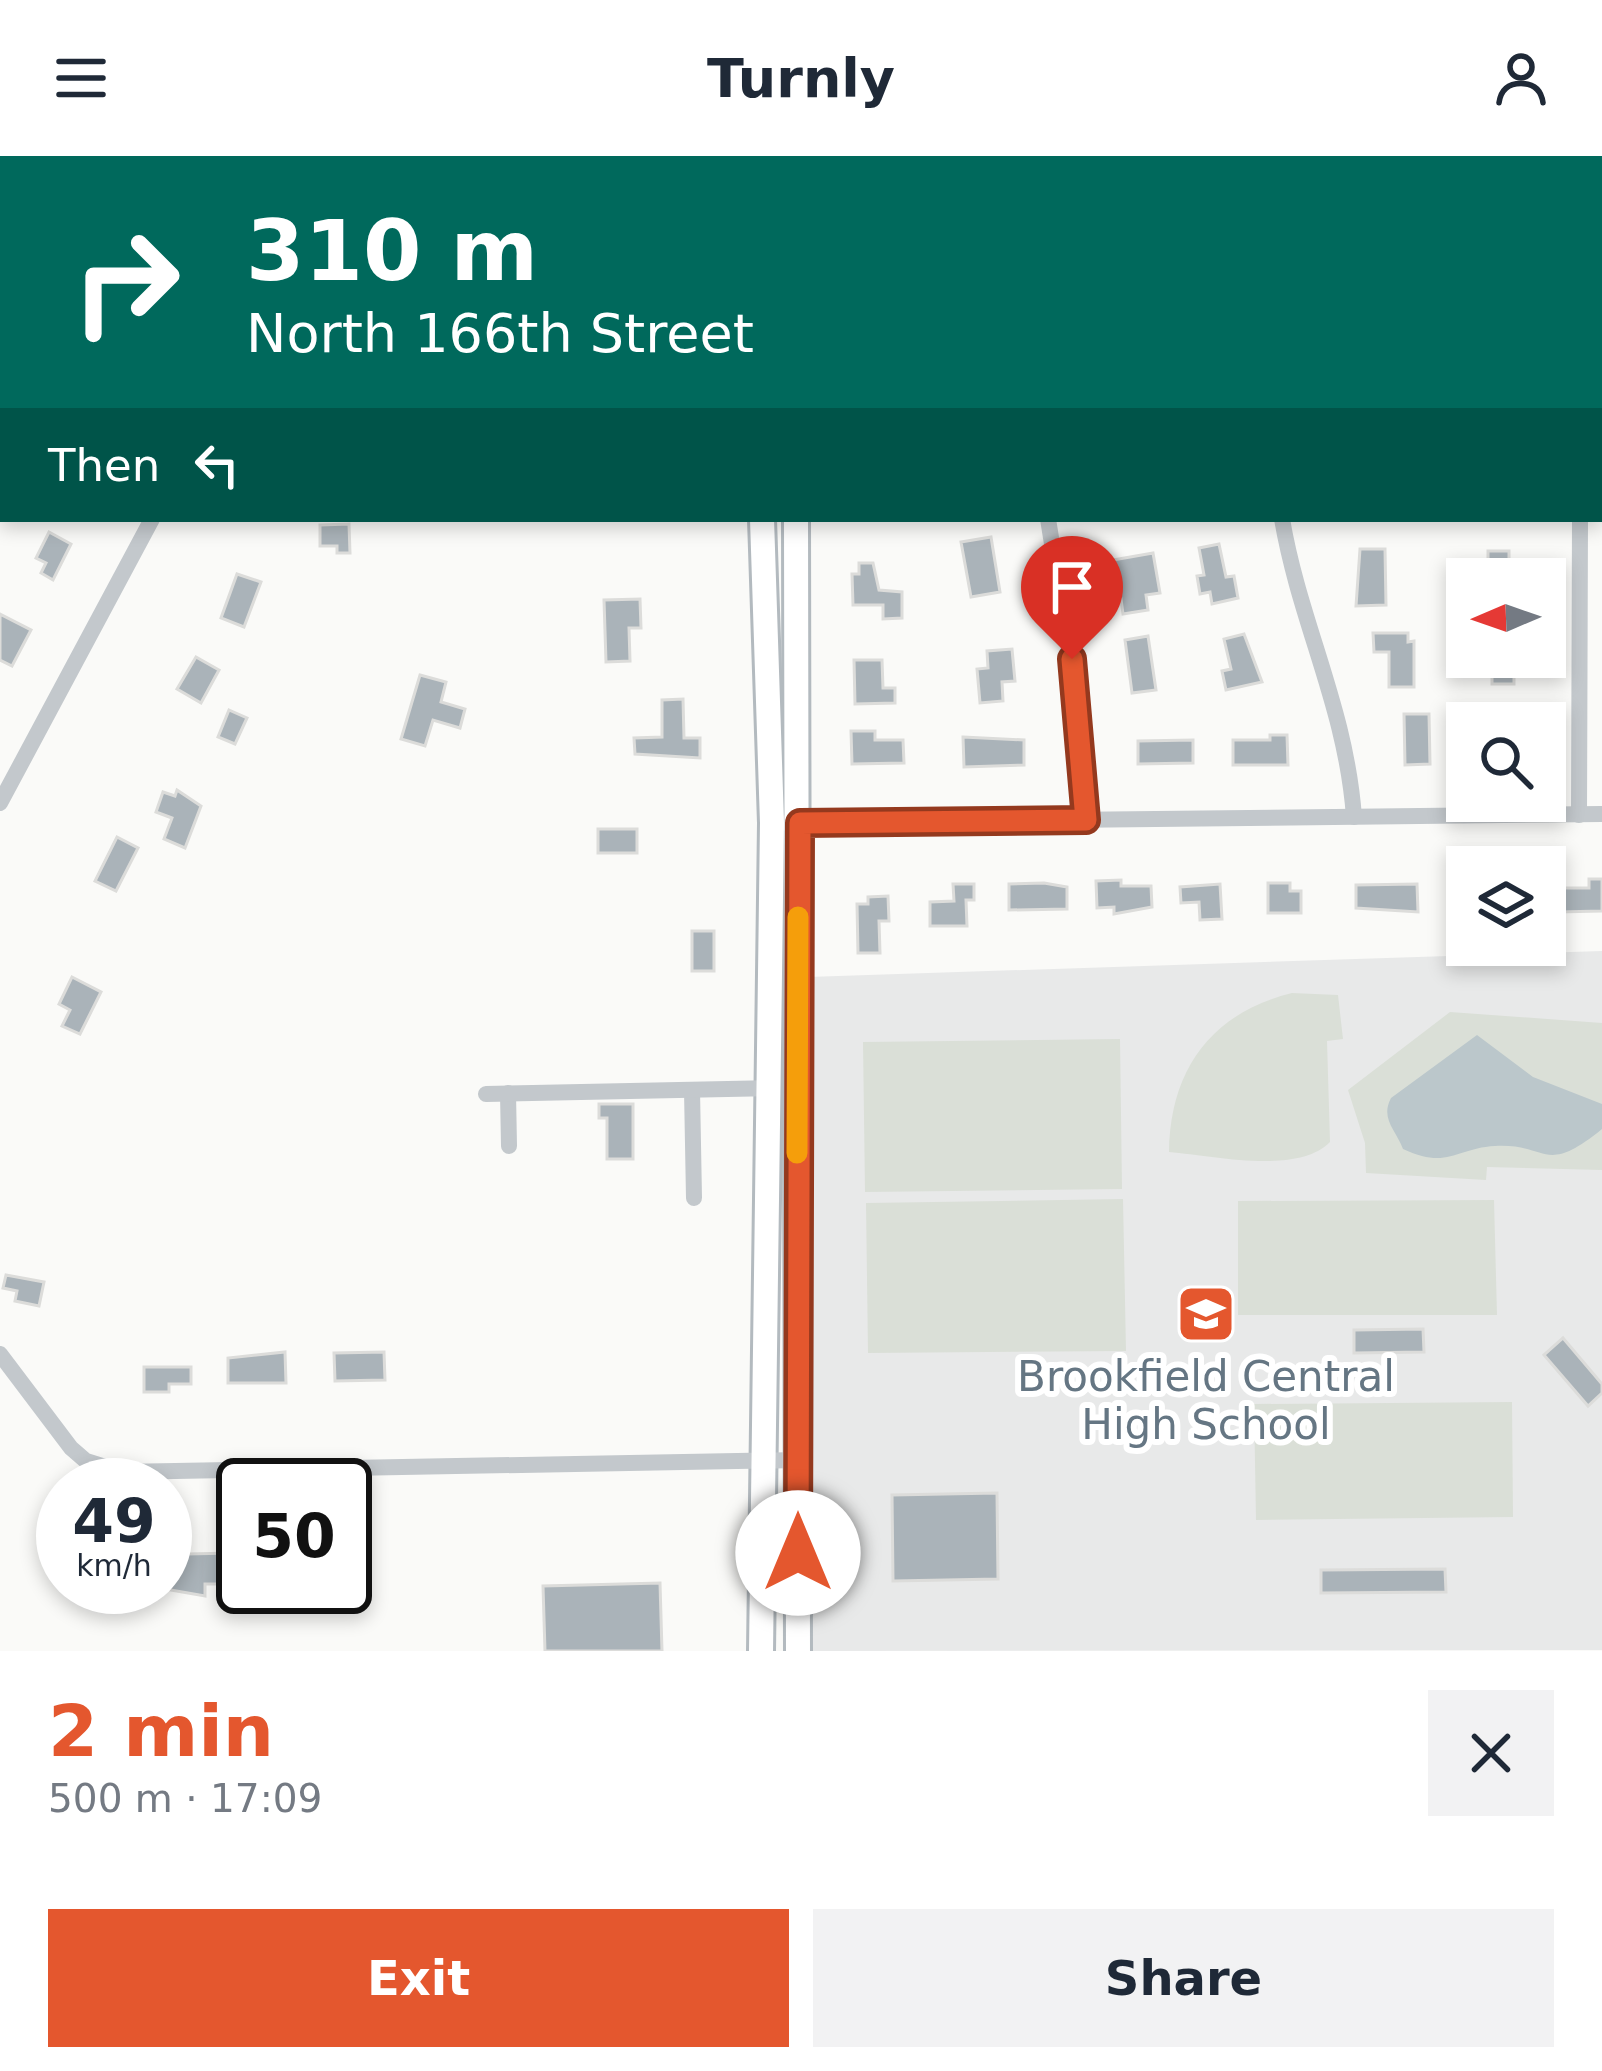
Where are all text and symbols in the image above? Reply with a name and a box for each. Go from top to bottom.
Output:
icon: menu [48,45,114,111]
icon: person [1488,45,1554,111]
text: Turnly [707,47,895,110]
text: 310 m [246,202,538,300]
icon: right [48,204,204,360]
text: North 166th Street [246,302,754,365]
icon: left [184,432,250,498]
text: Then [48,439,160,492]
pin [1021,536,1123,659]
icon: arrive [1039,554,1105,620]
north arrow [1446,558,1566,678]
map controls [1446,558,1566,966]
button: search [1446,702,1566,822]
button: layers [1446,846,1566,966]
school or university icon: Brookfield Central High School [1175,1283,1237,1345]
place label: Brookfield Central High School [1017,1352,1395,1449]
speed limit sign: 50 [216,1458,372,1614]
text: 49 [72,1486,156,1556]
position arrow [735,1490,861,1616]
text: km/h [76,1548,152,1583]
text: 2 min [48,1689,274,1773]
button: close [1428,1690,1554,1816]
text: 500 m · 17:09 [48,1776,322,1821]
button: Exit [48,1909,789,2047]
button: Share [813,1909,1554,2047]

